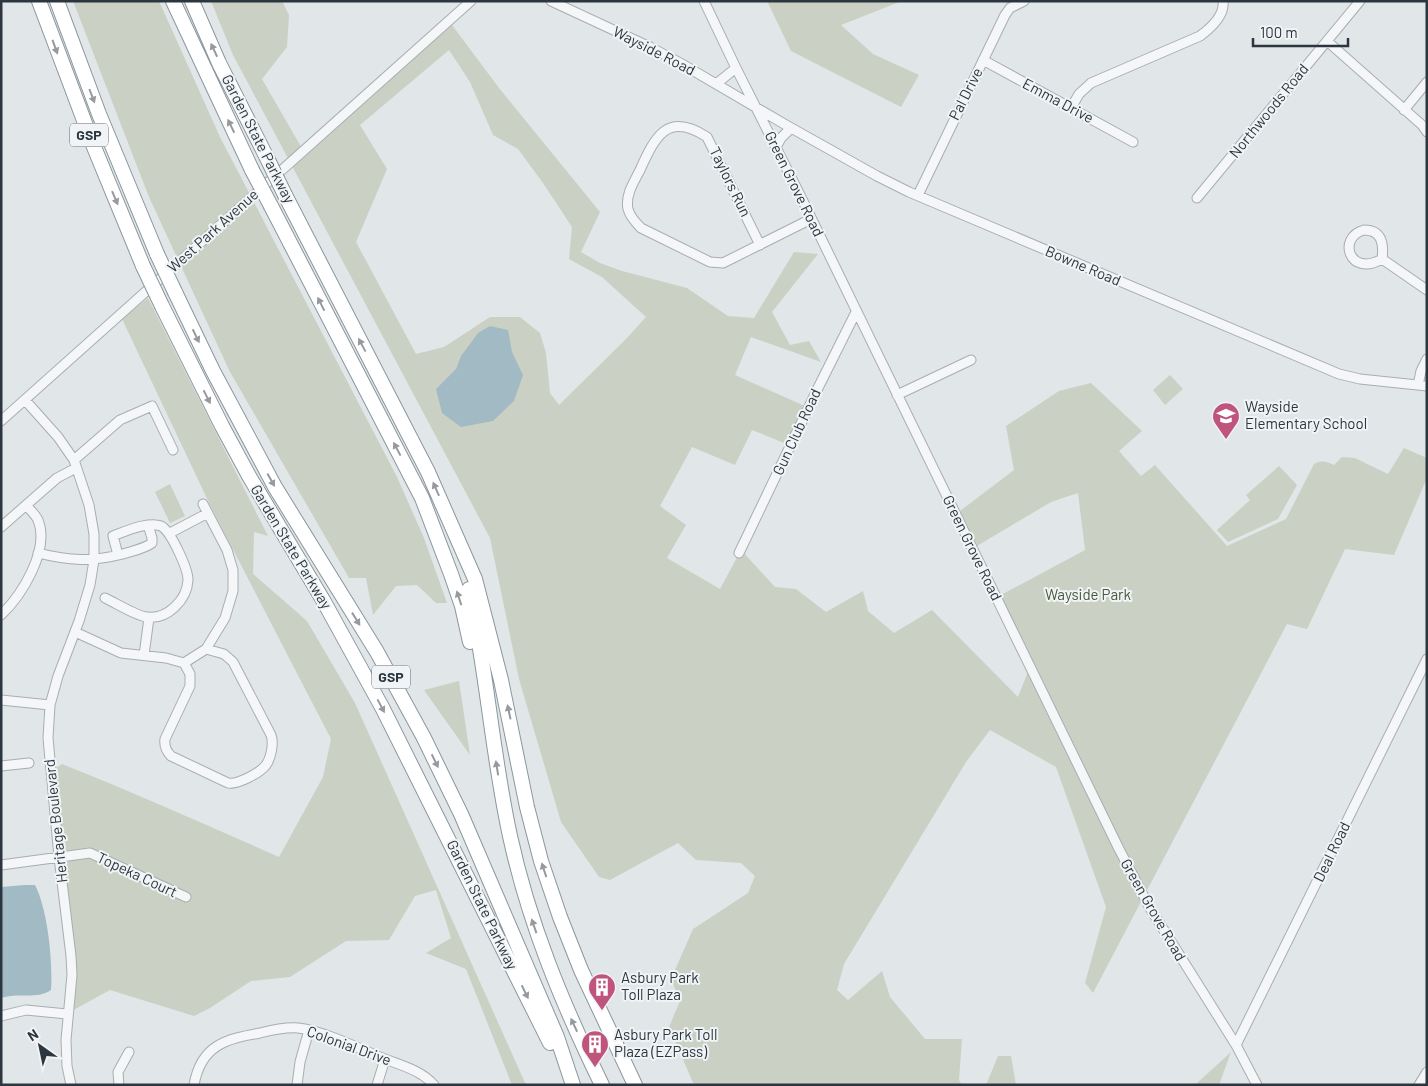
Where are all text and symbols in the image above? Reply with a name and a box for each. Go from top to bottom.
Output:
scale bar [1253,15,1348,47]
street label: Wayside Road [610,22,699,79]
text: 100 m [1260,23,1298,41]
one-way arrow [52,40,60,55]
one-way arrow [209,43,217,57]
street label: Northwoods Road [1225,60,1312,161]
street label: Pal Drive [944,64,986,123]
street label: Garden State Parkway [219,71,299,206]
street label: Emma Drive [1020,74,1097,126]
one-way arrow [89,89,96,104]
one-way arrow [226,119,234,133]
road number: GSP [70,124,108,146]
street label: Green Grove Road [762,128,828,239]
street label: Taylors Run [706,144,756,219]
street label: West Park Avenue [163,185,261,276]
one-way arrow [111,191,119,206]
street label: Bowne Road [1043,241,1124,289]
one-way arrow [317,297,325,312]
one-way arrow [192,329,200,343]
one-way arrow [358,338,366,352]
street label: Gun Club Road [768,386,824,478]
one-way arrow [203,390,211,404]
place label: Wayside Elementary School [1245,397,1367,432]
school or university icon: Wayside Elementary School [1211,401,1241,440]
one-way arrow [393,441,401,456]
one-way arrow [267,474,276,487]
street label: Garden State Parkway [248,481,336,612]
one-way arrow [432,482,440,496]
street label: Green Grove Road [940,492,1006,603]
park label: Wayside Park [1045,585,1132,603]
one-way arrow [455,591,462,606]
one-way arrow [351,612,361,625]
road number: GSP [372,666,410,689]
one-way arrow [377,699,386,713]
one-way arrow [505,705,513,720]
one-way arrow [431,753,440,768]
street label: Heritage Boulevard [40,758,70,884]
one-way arrow [492,759,500,775]
street label: Deal Road [1309,819,1353,884]
street label: Garden State Parkway [444,837,522,972]
street label: Topeka Court [95,848,180,900]
street label: Green Grove Road [1117,855,1190,964]
one-way arrow [540,863,548,878]
one-way arrow [530,918,538,933]
place label: Asbury Park Toll Plaza [621,968,699,1003]
building icon: Asbury Park Toll Plaza [587,972,617,1011]
one-way arrow [521,985,529,999]
one-way arrow [569,1018,577,1032]
north arrow [15,1021,65,1071]
street label: Colonial Drive [305,1021,394,1069]
text: N [24,1025,41,1044]
place label: Asbury Park Toll Plaza (EZPass) [614,1025,717,1060]
building icon: Asbury Park Toll Plaza (EZPass) [580,1029,610,1068]

